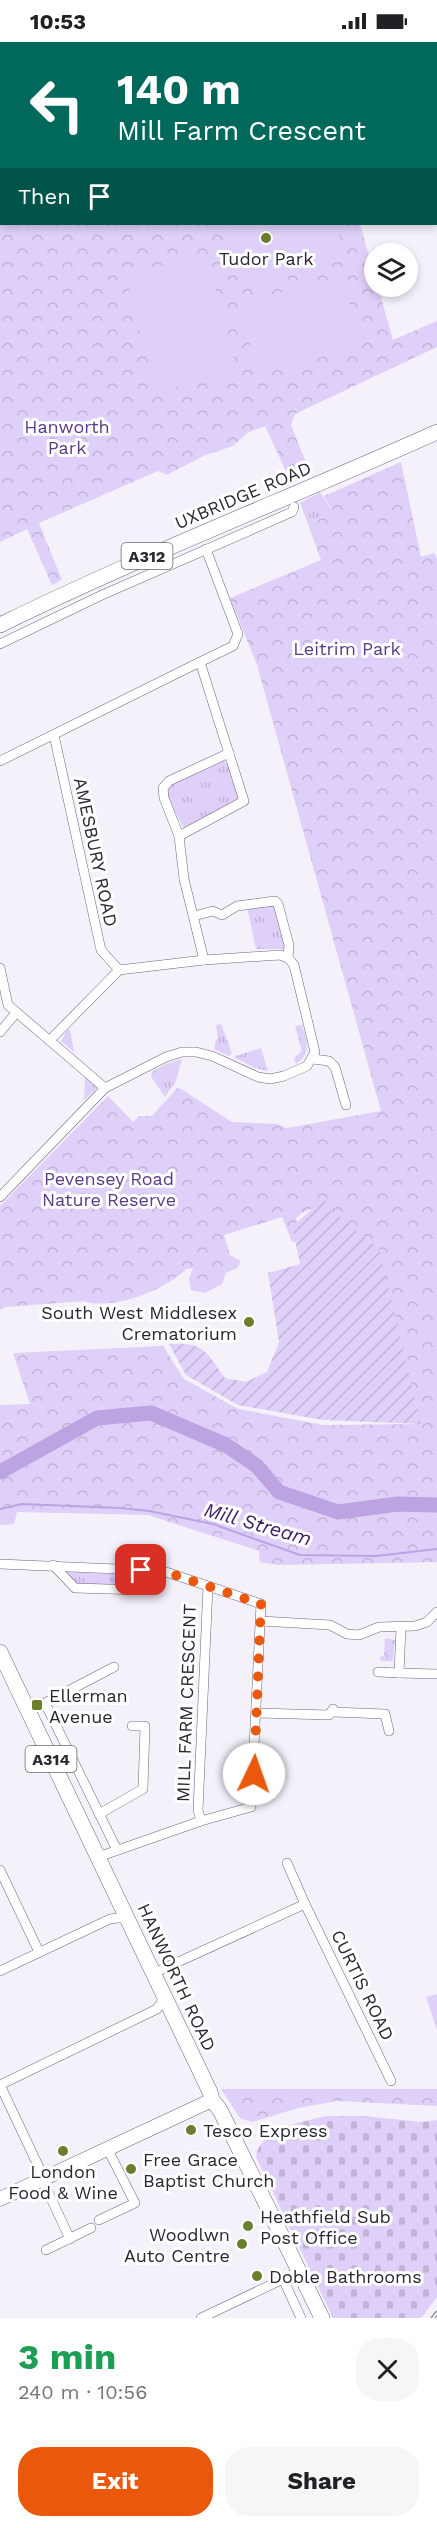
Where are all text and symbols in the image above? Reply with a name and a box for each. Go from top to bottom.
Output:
text: 10:53 [30,9,86,34]
text: 140 m [117,65,241,114]
icon: left [18,66,96,144]
text: Mill Farm Crescent [117,115,366,147]
icon: arrive [83,180,116,213]
text: Then [18,184,71,209]
marker: Tudor Park [259,231,273,245]
map controls [364,243,418,297]
button: layers [364,243,418,297]
place label: Tudor Park [219,248,313,269]
park label: Hanworth Park [24,416,110,458]
street label: UXBRIDGE ROAD [172,457,314,533]
road number: A312 [122,543,172,569]
park label: Leitrim Park [293,638,401,659]
street label: AMESBURY ROAD [70,776,122,928]
park label: Pevensey Road Nature Reserve [42,1168,176,1210]
place label: South West Middlesex Crematorium [41,1302,237,1344]
marker: South West Middlesex Crematorium [242,1315,256,1329]
water label: Mill Stream [202,1497,314,1551]
pin [115,1544,166,1595]
icon: arrive [124,1553,157,1586]
street label: MILL FARM CRESCENT [172,1603,200,1802]
place label: Ellerman Avenue [49,1685,128,1727]
marker: Ellerman Avenue [30,1698,44,1712]
position arrow [222,1742,286,1806]
road number: A314 [26,1746,76,1772]
street label: HANWORTH ROAD [134,1900,220,2054]
street label: CURTIS ROAD [327,1926,399,2044]
place label: Tesco Express [203,2120,328,2141]
marker: Tesco Express [184,2123,198,2137]
marker: London Food & Wine [56,2144,70,2158]
place label: Free Grace Baptist Church [143,2149,274,2191]
place label: London Food & Wine [8,2161,118,2203]
marker: Free Grace Baptist Church [124,2162,138,2176]
place label: Heathfield Sub Post Office [260,2206,391,2248]
marker: Heathfield Sub Post Office [241,2219,255,2233]
place label: Woodlwn Auto Centre [124,2224,230,2266]
marker: Woodlwn Auto Centre [235,2237,249,2251]
place label: Doble Bathrooms [269,2266,422,2287]
marker: Doble Bathrooms [250,2269,264,2283]
text: 3 min [18,2336,116,2378]
button: close [356,2338,419,2401]
text: 240 m · 10:56 [18,2380,147,2404]
button: Exit [18,2447,213,2516]
button: Share [225,2447,419,2516]

